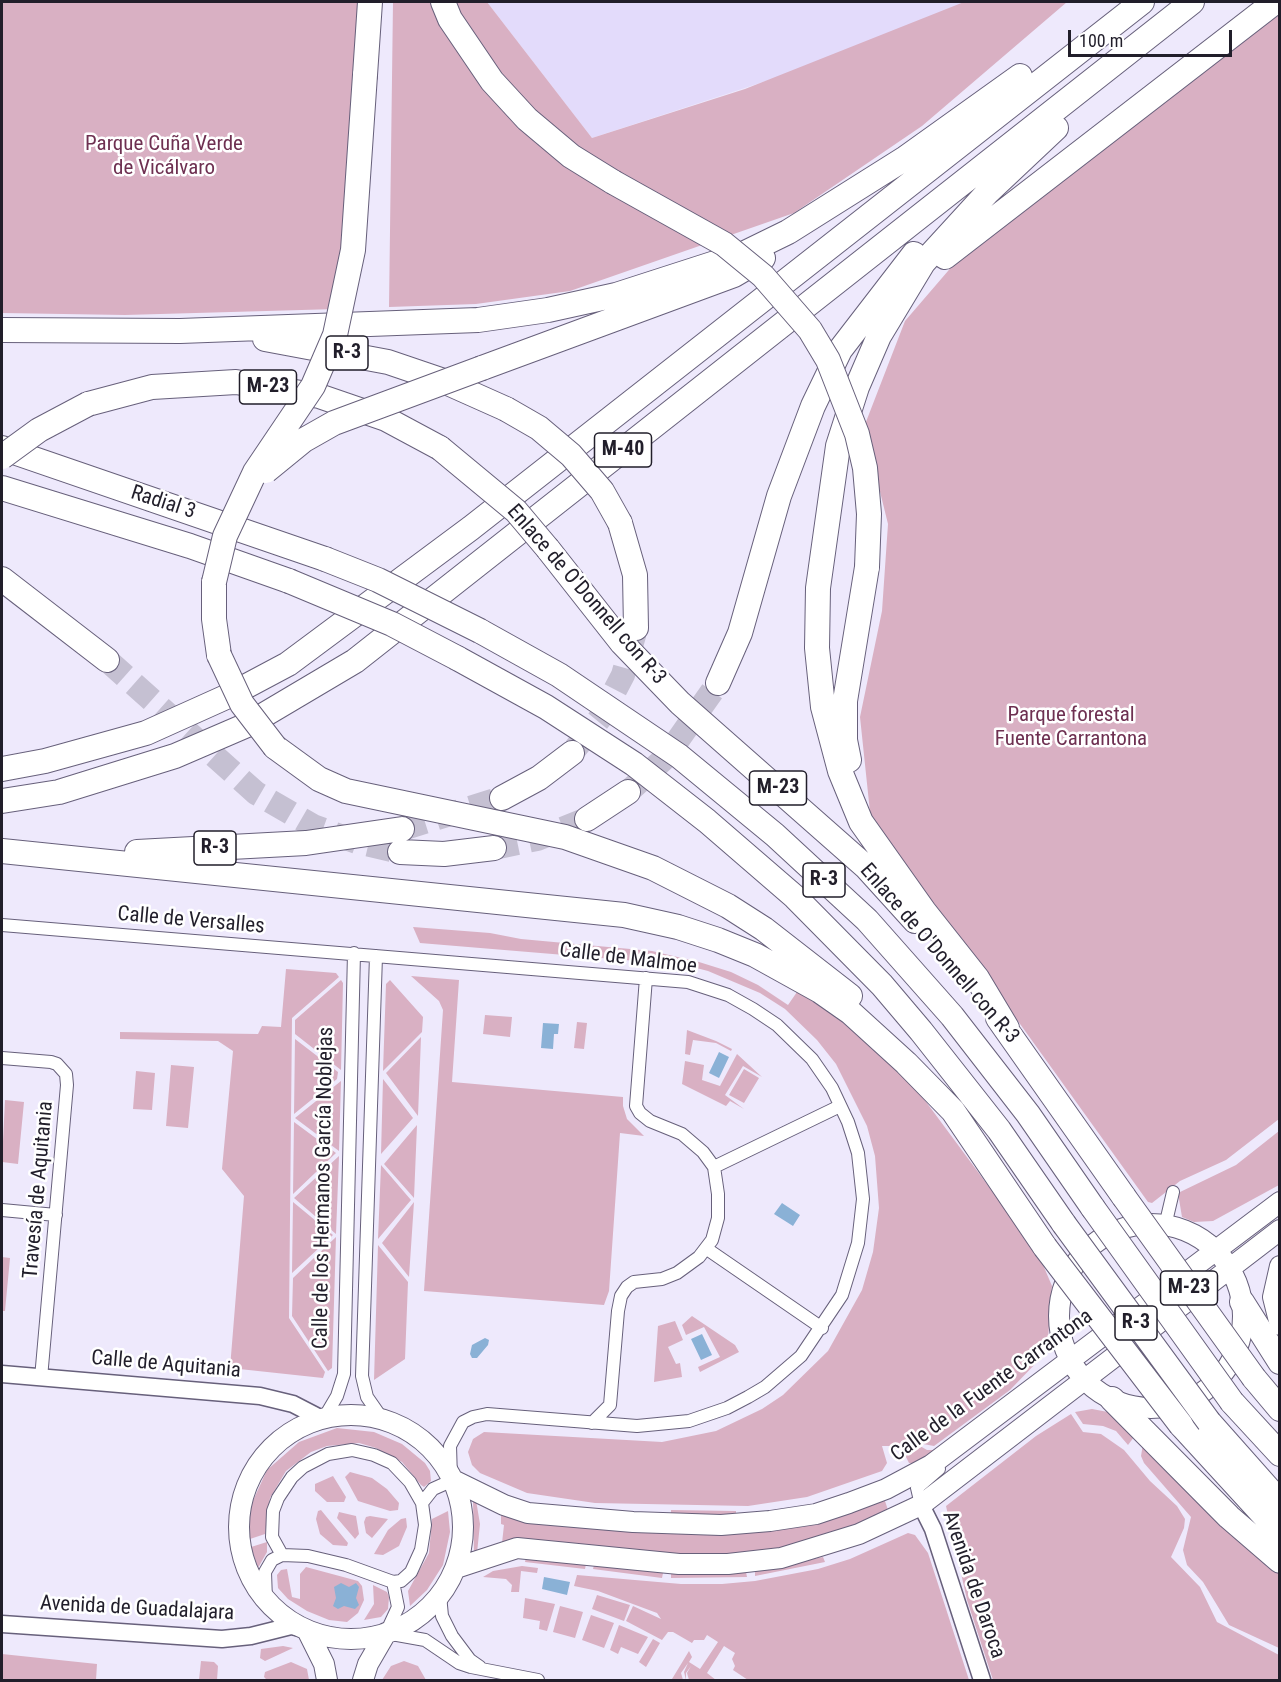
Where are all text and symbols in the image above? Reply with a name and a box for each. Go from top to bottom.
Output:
scale bar [1071,18,1234,56]
text: 100 m [1079,30,1123,51]
park label: Parque Cuña Verde de Vicálvaro [85,132,243,182]
road number: R-3 [326,336,368,370]
road number: M-23 [240,370,296,404]
road number: M-40 [594,433,652,467]
street label: Radial 3 [127,481,199,525]
street label: Enlace de O'Donnell con R-3 [501,500,671,690]
park label: Parque forestal Fuente Carrantona [995,703,1147,753]
road number: M-23 [750,771,806,805]
road number: R-3 [194,831,236,865]
street label: Enlace de O'Donnell con R-3 [854,859,1024,1049]
road number: R-3 [803,863,845,897]
street label: Calle de Versalles [116,902,266,940]
street label: Calle de Malmoe [558,938,698,980]
street label: Calle de los Hermanos García Noblejas [309,1027,339,1349]
street label: Travesía de Aquitania [19,1100,59,1280]
road number: M-23 [1160,1271,1218,1305]
street label: Calle de la Fuente Carrantona [886,1304,1098,1468]
road number: R-3 [1115,1306,1157,1340]
street label: Calle de Aquitania [90,1346,242,1384]
street label: Avenida de Daroca [936,1508,1010,1662]
street label: Avenida de Guadalajara [39,1591,235,1627]

